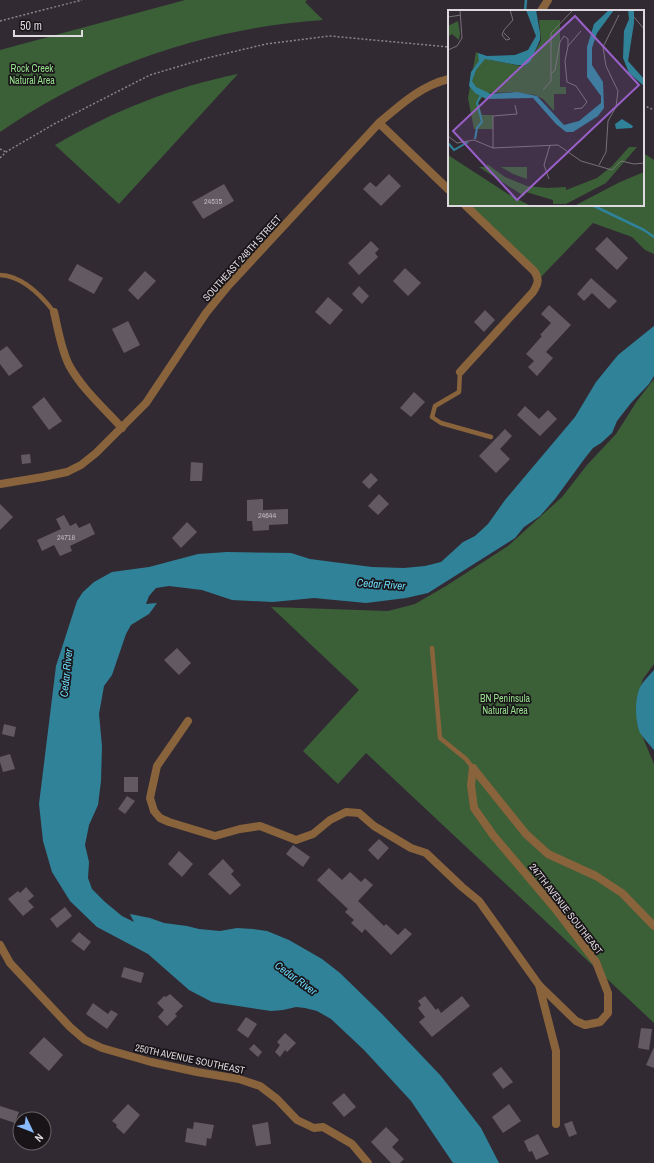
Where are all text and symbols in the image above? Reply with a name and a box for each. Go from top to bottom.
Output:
inset map [448,10,644,206]
scale bar [14,12,82,38]
text: 50 m [20,18,42,34]
park label: Rock Creek Natural Area [9,62,55,87]
house number: 24535 [204,196,222,206]
street label: SOUTHEAST 248TH STREET [200,212,284,304]
house number: 24644 [258,510,276,520]
house number: 24718 [57,532,75,542]
water label: Cedar River [356,575,407,593]
water label: Cedar River [56,647,76,698]
park label: BN Peninsula Natural Area [480,692,531,717]
street label: 247TH AVENUE SOUTHEAST [526,861,606,957]
water label: Cedar River [272,958,321,999]
street label: 250TH AVENUE SOUTHEAST [134,1041,246,1077]
north arrow [12,1111,52,1151]
text: N [32,1131,47,1145]

